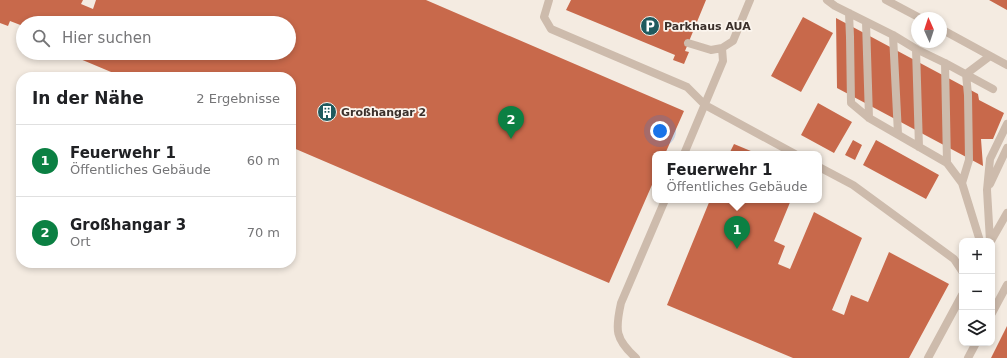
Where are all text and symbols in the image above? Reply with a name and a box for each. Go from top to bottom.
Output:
north arrow [911,12,947,48]
parking icon: Parkhaus AUA [639,15,661,37]
search box [16,16,296,60]
place label: Parkhaus AUA [664,20,751,33]
icon: search [30,27,52,49]
text: Hier suchen [62,29,151,47]
text: In der Nähe [32,88,144,108]
text: 2 Ergebnisse [196,91,280,106]
building icon: Großhangar 2 [316,101,338,123]
place label: Großhangar 2 [341,106,426,119]
pin: 2 [498,106,524,139]
your location [650,121,670,141]
text: Feuerwehr 1 [70,144,176,162]
popup [652,151,822,203]
text: 1 [40,153,50,168]
text: 60 m [247,153,280,168]
text: Feuerwehr 1 [667,161,772,179]
text: Öffentliches Gebäude [70,162,211,177]
text: Öffentliches Gebäude [667,179,807,194]
text: Großhangar 3 [70,216,186,234]
pin: 1 [724,216,750,249]
text: 2 [40,225,50,240]
text: 70 m [247,225,280,240]
text: Ort [70,234,91,249]
map controls [959,238,995,346]
button: + [959,238,995,274]
button: − [959,274,995,310]
button: layers [959,310,995,346]

